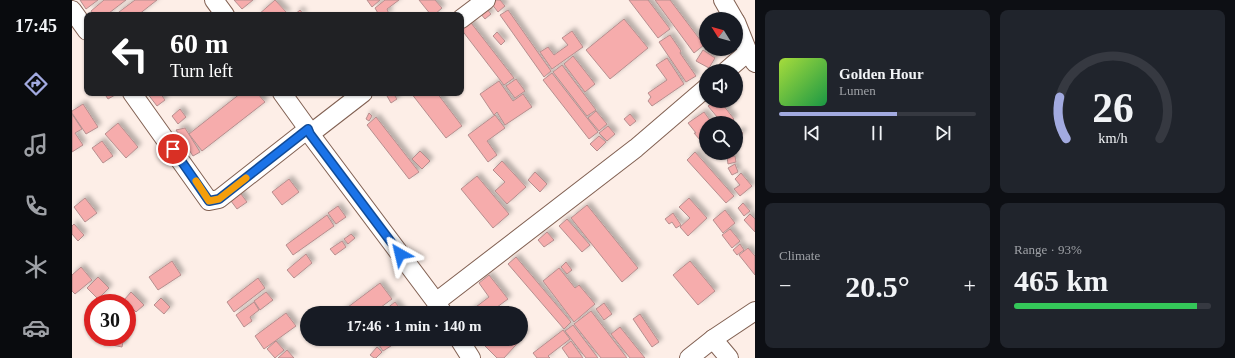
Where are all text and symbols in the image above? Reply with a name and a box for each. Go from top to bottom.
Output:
north arrow [699,12,743,56]
map controls [699,12,743,160]
text: 17:45 [15,16,57,36]
icon: left [104,28,156,80]
text: 60 m [170,28,228,59]
text: Turn left [170,61,233,81]
button: sound [699,64,743,108]
text: Golden Hour [839,66,924,82]
icon: directions [22,70,50,98]
text: Lumen [839,83,876,98]
text: 26 [1092,85,1133,131]
button: search [699,116,743,160]
icon: previous [801,122,823,144]
icon: pause [866,122,888,144]
icon: next [932,122,954,144]
text: km/h [1098,130,1127,146]
icon: music [22,131,50,159]
pin [156,132,190,166]
icon: arrive [162,138,184,160]
icon: phone [22,192,50,220]
position arrow [379,233,421,275]
text: Range · 93% [1014,242,1082,257]
text: Climate [779,248,820,263]
icon: climate [22,253,50,281]
text: 465 km [1014,264,1108,297]
text: 20.5° [845,270,910,303]
text: − [779,273,791,298]
text: + [964,273,976,298]
speed limit sign: 30 [84,294,136,346]
icon: car [22,314,50,342]
text: 17:46 · 1 min · 140 m [347,318,482,334]

